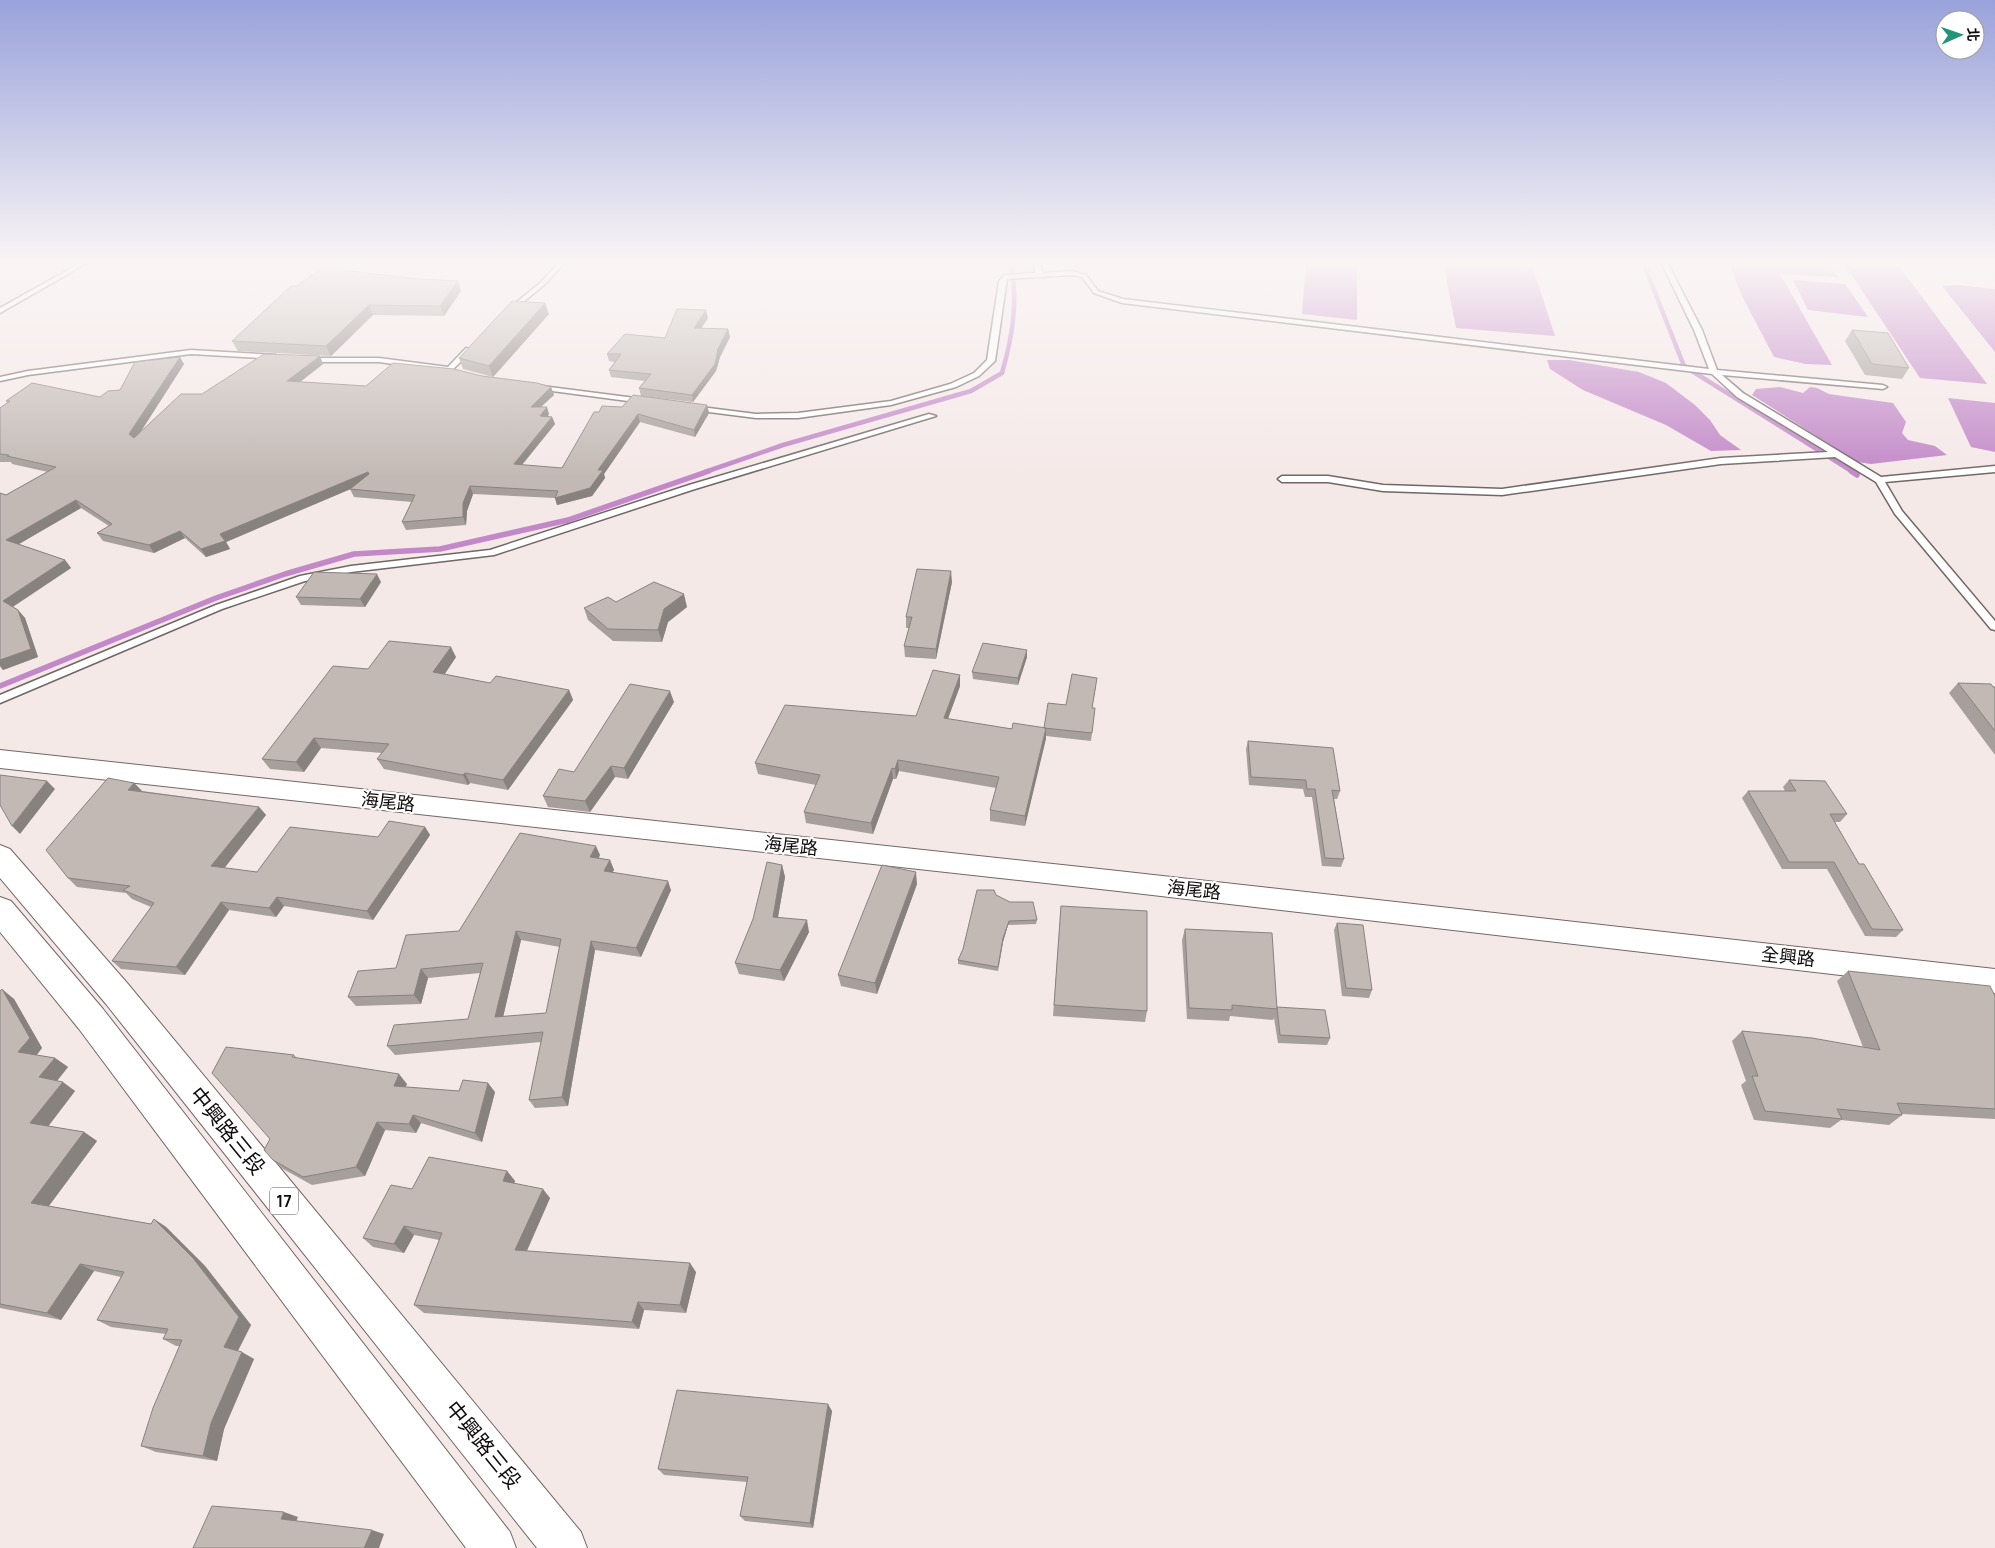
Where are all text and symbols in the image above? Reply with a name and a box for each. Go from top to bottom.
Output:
north arrow [1935,10,1985,60]
text: 北 [1964,27,1983,42]
street label: 海尾路 [360,786,416,816]
street label: 海尾路 [763,830,819,860]
street label: 海尾路 [1166,874,1222,904]
street label: 全興路 [1760,941,1816,971]
street label: 中興路三段 [184,1081,272,1180]
road number: 17 [270,1188,298,1214]
street label: 中興路三段 [440,1395,528,1494]

